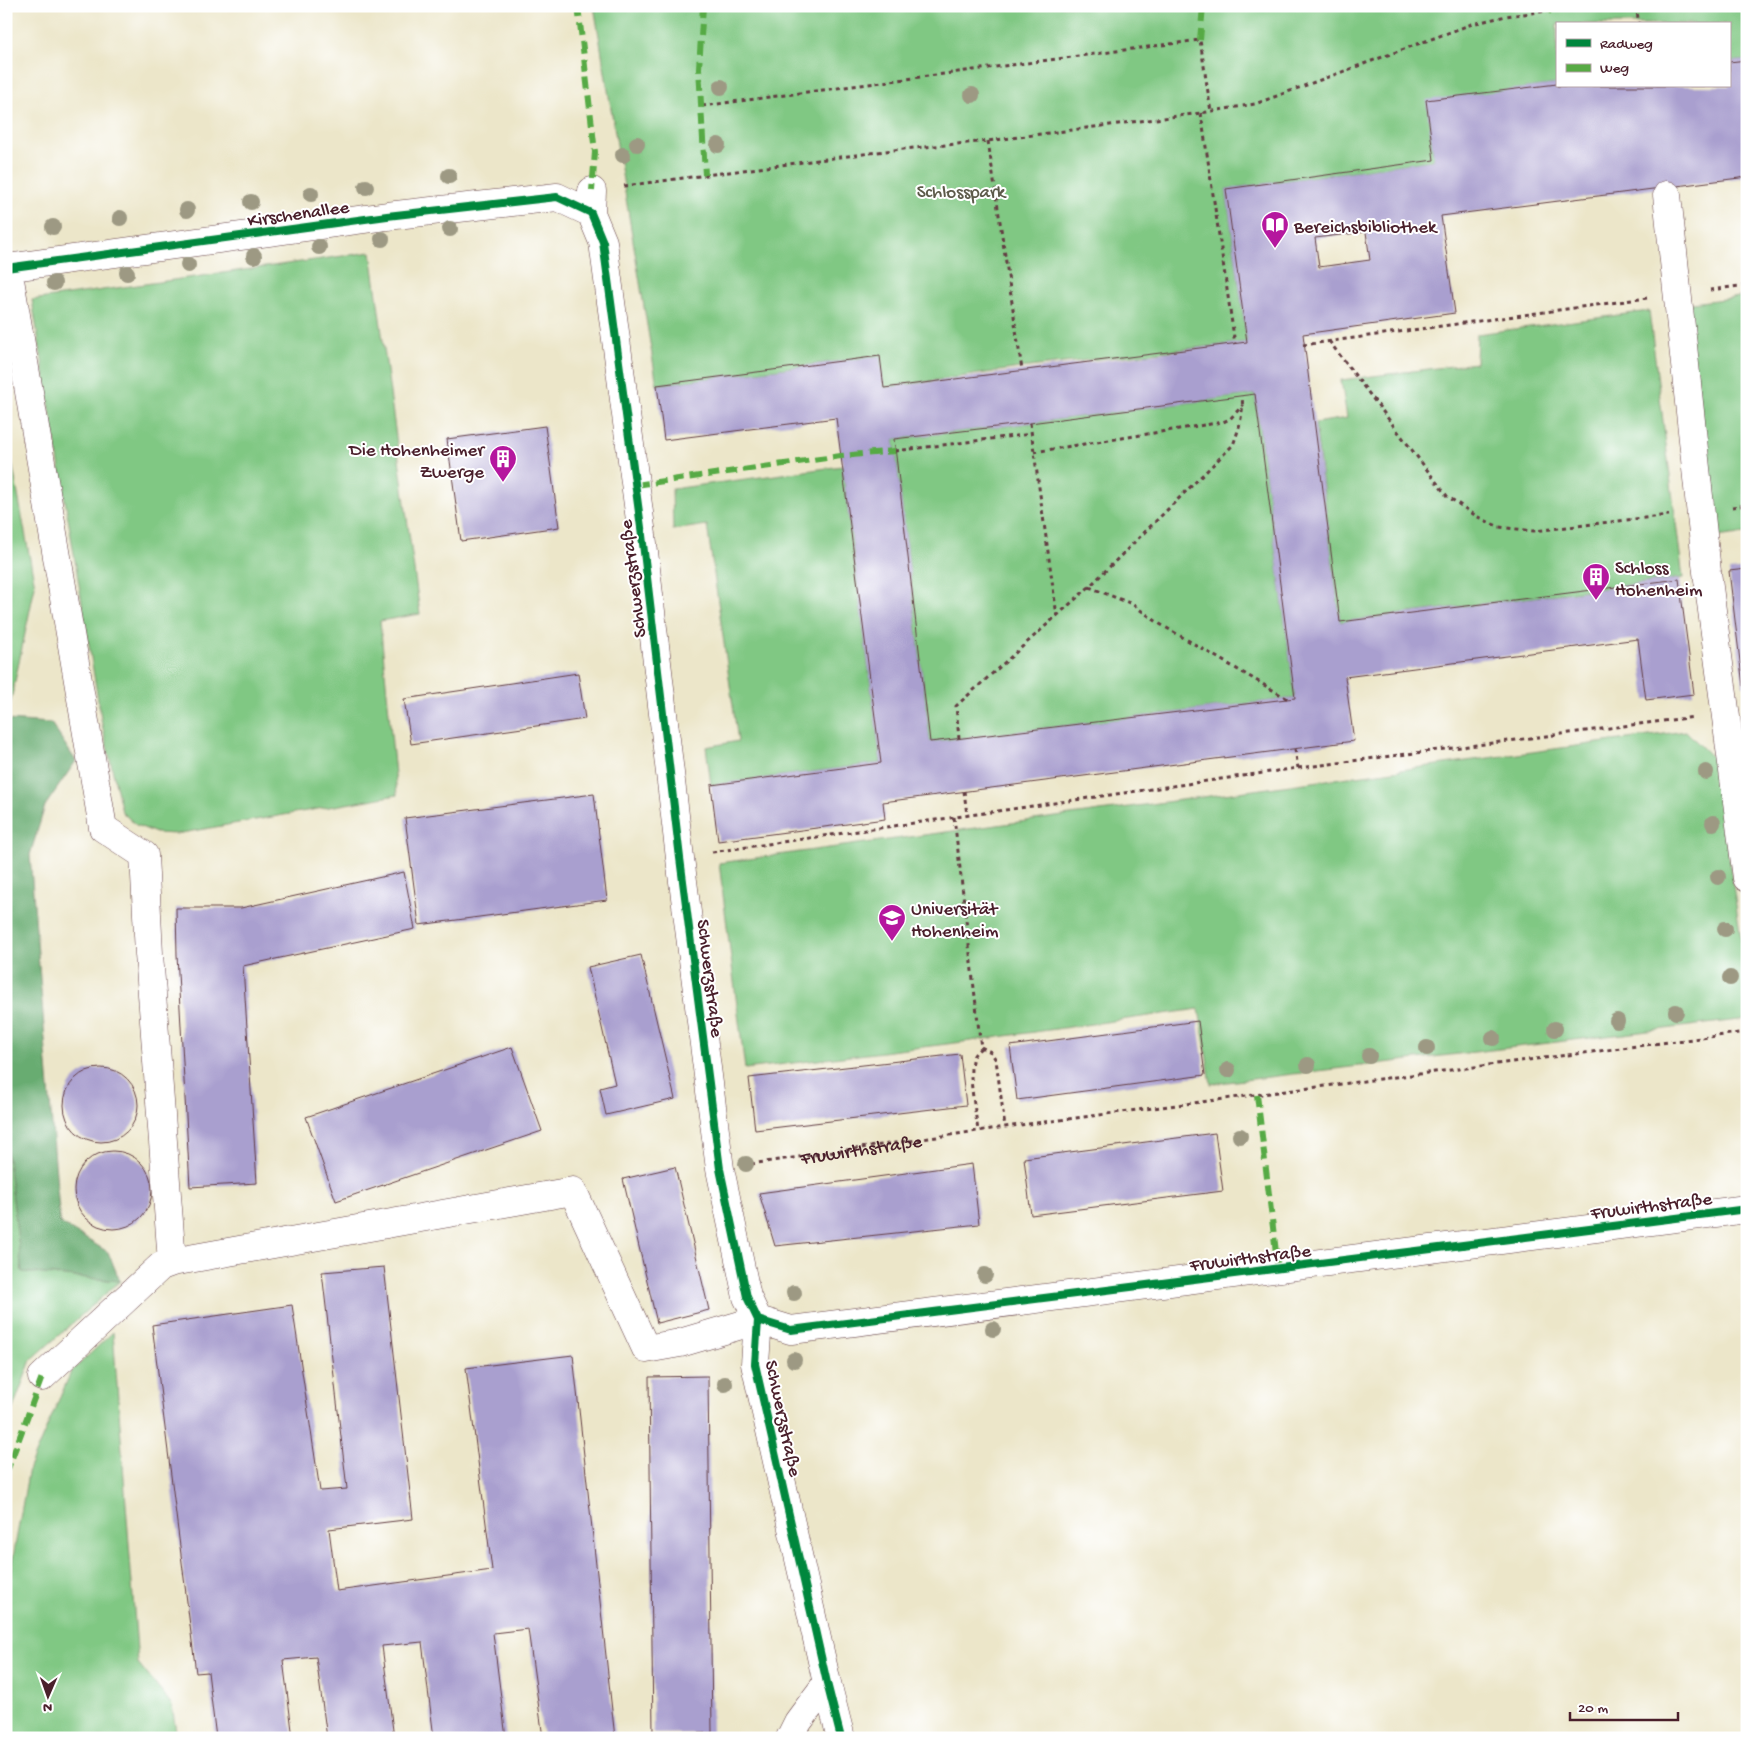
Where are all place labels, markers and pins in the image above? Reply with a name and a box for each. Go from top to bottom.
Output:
library icon: Bereichsbibliothek [1260,210,1290,249]
place label: Bereichsbibliothek [1293,217,1438,240]
place label: Die Hohenheimer Zwerge [347,440,486,485]
building icon: Die Hohenheimer Zwerge [488,444,518,483]
place label: Schloss Hohenheim [1615,558,1703,603]
building icon: Schloss Hohenheim [1581,562,1611,601]
place label: Universität Hohenheim [911,899,999,944]
school or university icon: Universität Hohenheim [877,903,907,942]

